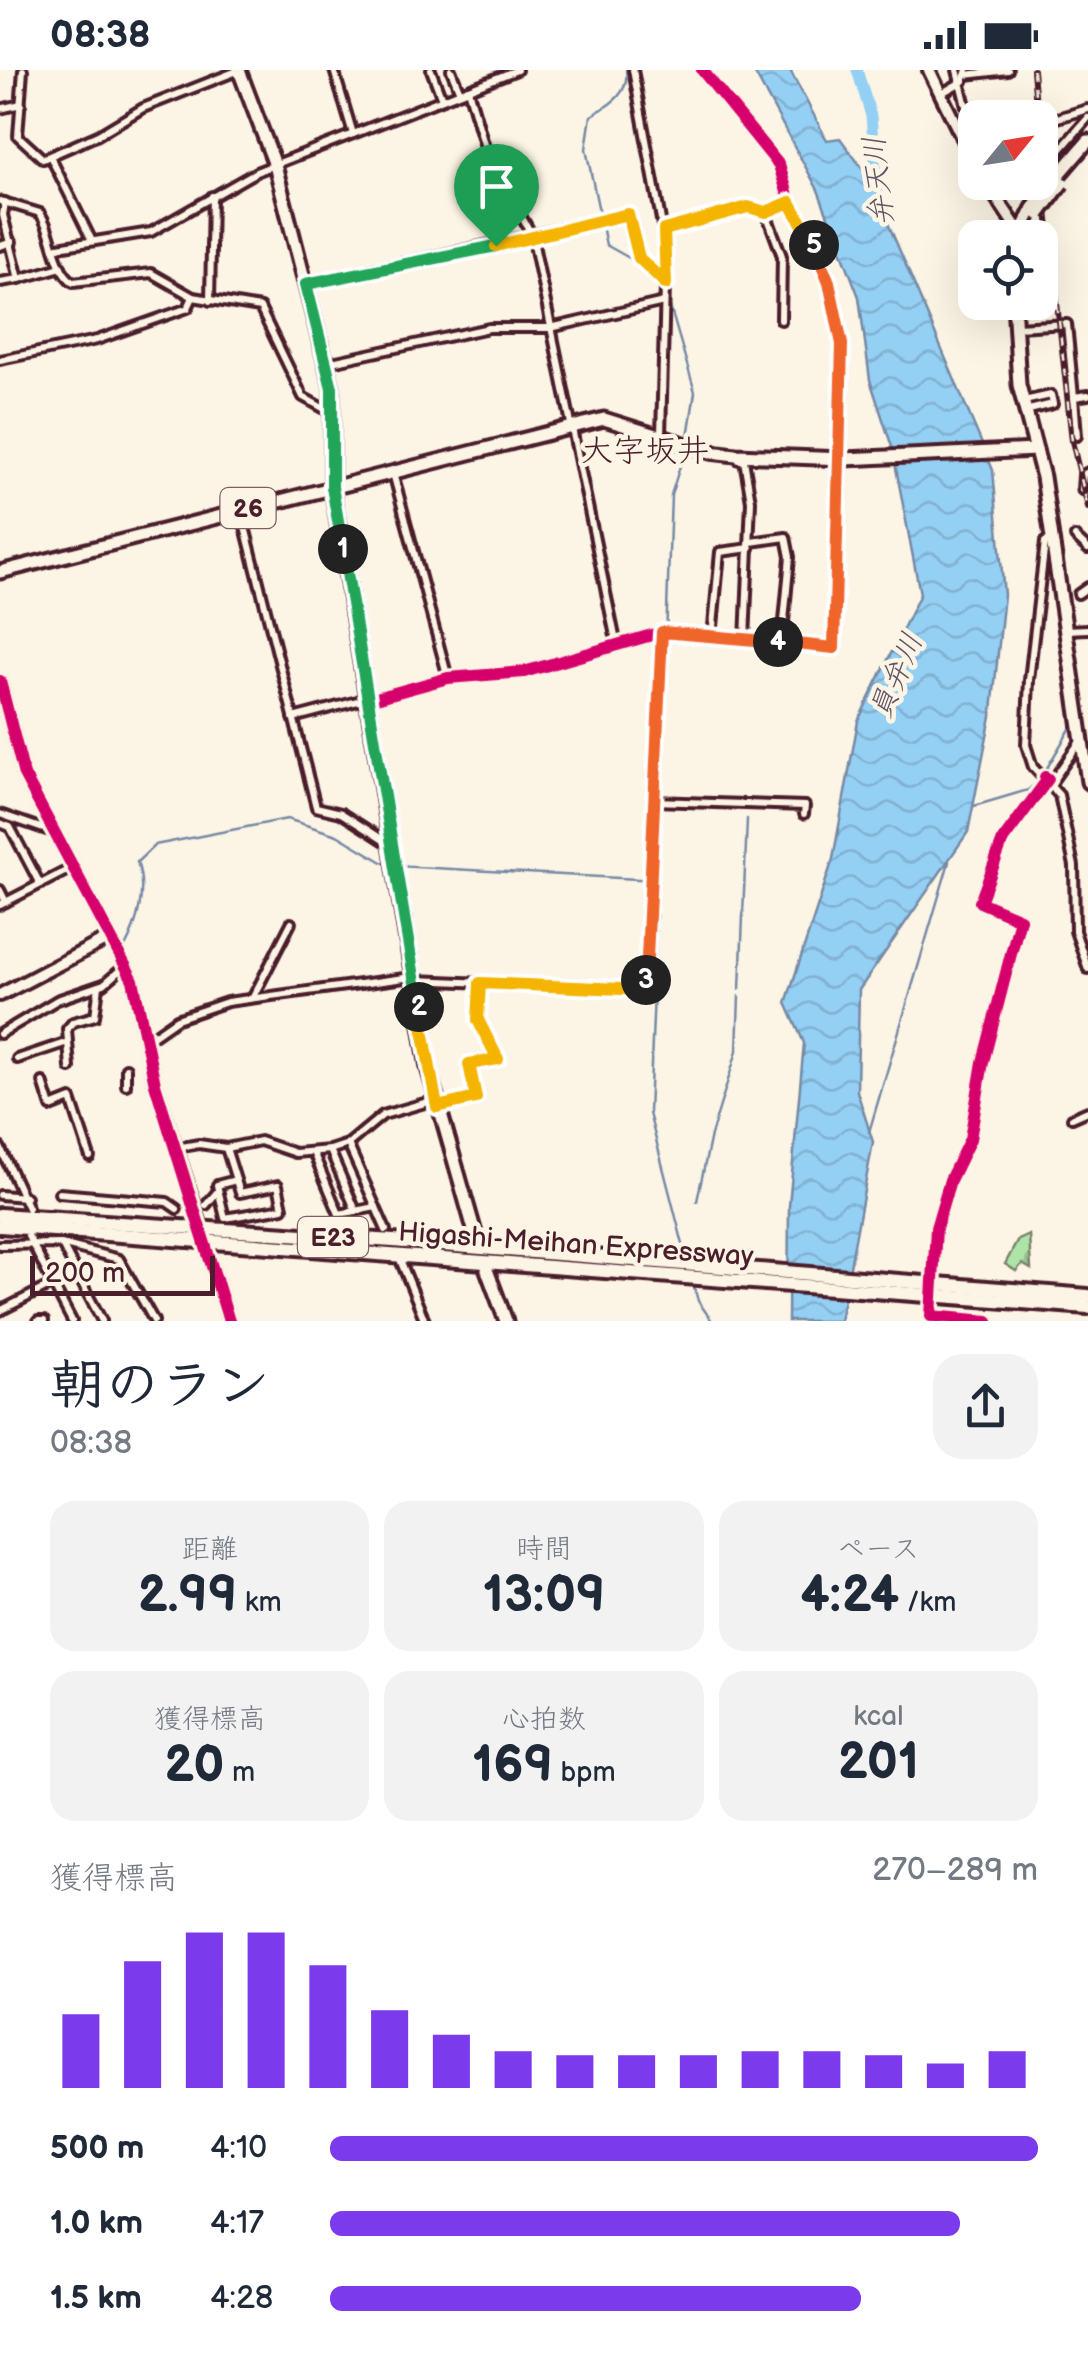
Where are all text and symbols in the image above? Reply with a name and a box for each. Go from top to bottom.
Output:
text: 08:38 [50,13,151,58]
north arrow [958,100,1058,200]
map controls [958,100,1058,320]
water label: 弁天川 [856,134,902,228]
pin [454,144,539,247]
icon: arrive [469,159,524,214]
pin: 5 [789,220,839,270]
button: locate [958,220,1058,320]
text: 5 [806,228,822,261]
district label: 大字坂井 [581,432,709,471]
road number: 26 [220,488,276,528]
pin: 1 [318,524,368,574]
text: 1 [337,532,349,565]
pin: 4 [753,617,803,667]
text: 4 [770,625,786,658]
water label: 員弁川 [863,628,931,725]
pin: 3 [621,955,671,1005]
text: 3 [638,963,654,996]
pin: 2 [394,982,444,1032]
text: 2 [411,990,427,1023]
street label: Higashi-Meihan Expressway [397,1216,755,1273]
road number: E23 [298,1217,368,1257]
scale bar [30,1251,215,1296]
text: 200 m [45,1257,125,1290]
text: 朝のラン [50,1353,270,1420]
button: share [933,1354,1038,1459]
text: 08:38 [50,1424,132,1463]
text: 距離 [182,1533,238,1566]
text: 時間 [516,1533,572,1566]
text: ペース [837,1533,919,1566]
text: 2.99 [138,1566,237,1626]
text: 13:09 [483,1566,605,1626]
text: 4:24 [800,1566,899,1626]
text: km [237,1586,282,1619]
text: /km [899,1586,956,1619]
text: kcal [853,1700,903,1733]
text: 獲得標高 [154,1703,266,1736]
text: 心拍数 [502,1703,586,1736]
text: 201 [838,1733,919,1793]
text: 20 [164,1736,224,1796]
text: 169 [472,1736,553,1796]
text: m [224,1756,255,1789]
text: bpm [553,1756,616,1789]
text: 270–289 m [872,1851,1038,1890]
text: 獲得標高 [50,1859,178,1898]
text: 500 m [50,2129,144,2168]
text: 4:10 [210,2129,267,2168]
text: 1.0 km [50,2204,143,2243]
text: 4:17 [210,2204,264,2243]
text: 1.5 km [50,2279,142,2318]
text: 4:28 [210,2279,274,2318]

